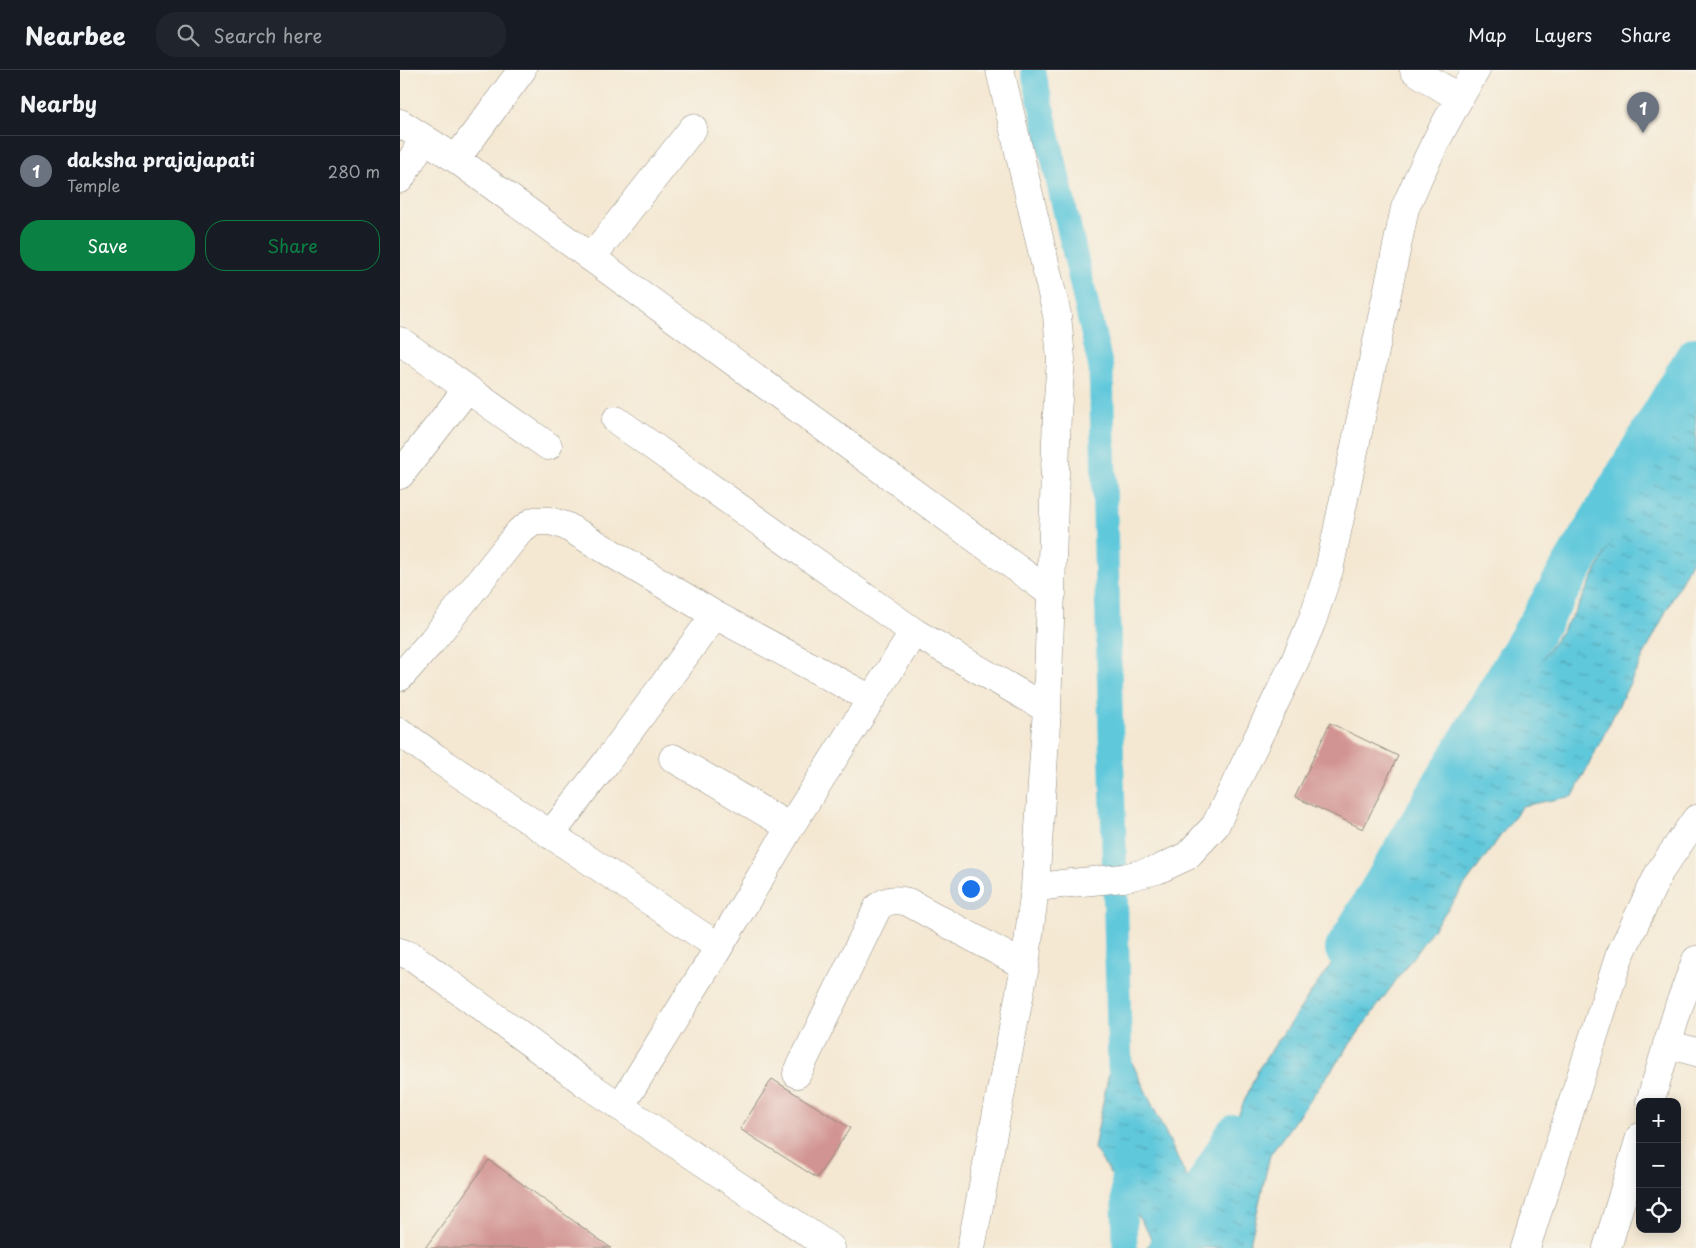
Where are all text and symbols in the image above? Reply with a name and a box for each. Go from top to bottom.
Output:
search box [156,12,506,57]
text: Nearbee [25,17,126,53]
icon: search [174,21,202,49]
text: Search here [214,21,322,49]
text: Map [1468,21,1507,48]
text: Layers [1535,21,1592,48]
text: Share [1620,21,1671,48]
text: Nearby [20,87,97,119]
pin: 1 [1627,92,1659,133]
text: daksha prajajapati [67,145,255,173]
text: 1 [32,159,40,183]
text: 280 m [328,159,380,183]
text: Temple [67,173,120,197]
button: Save [20,220,195,271]
button: Share [205,220,380,271]
your location [958,876,984,902]
map controls [1636,1098,1681,1233]
button: + [1636,1098,1681,1143]
button: − [1636,1143,1681,1188]
button: locate [1636,1188,1681,1233]

